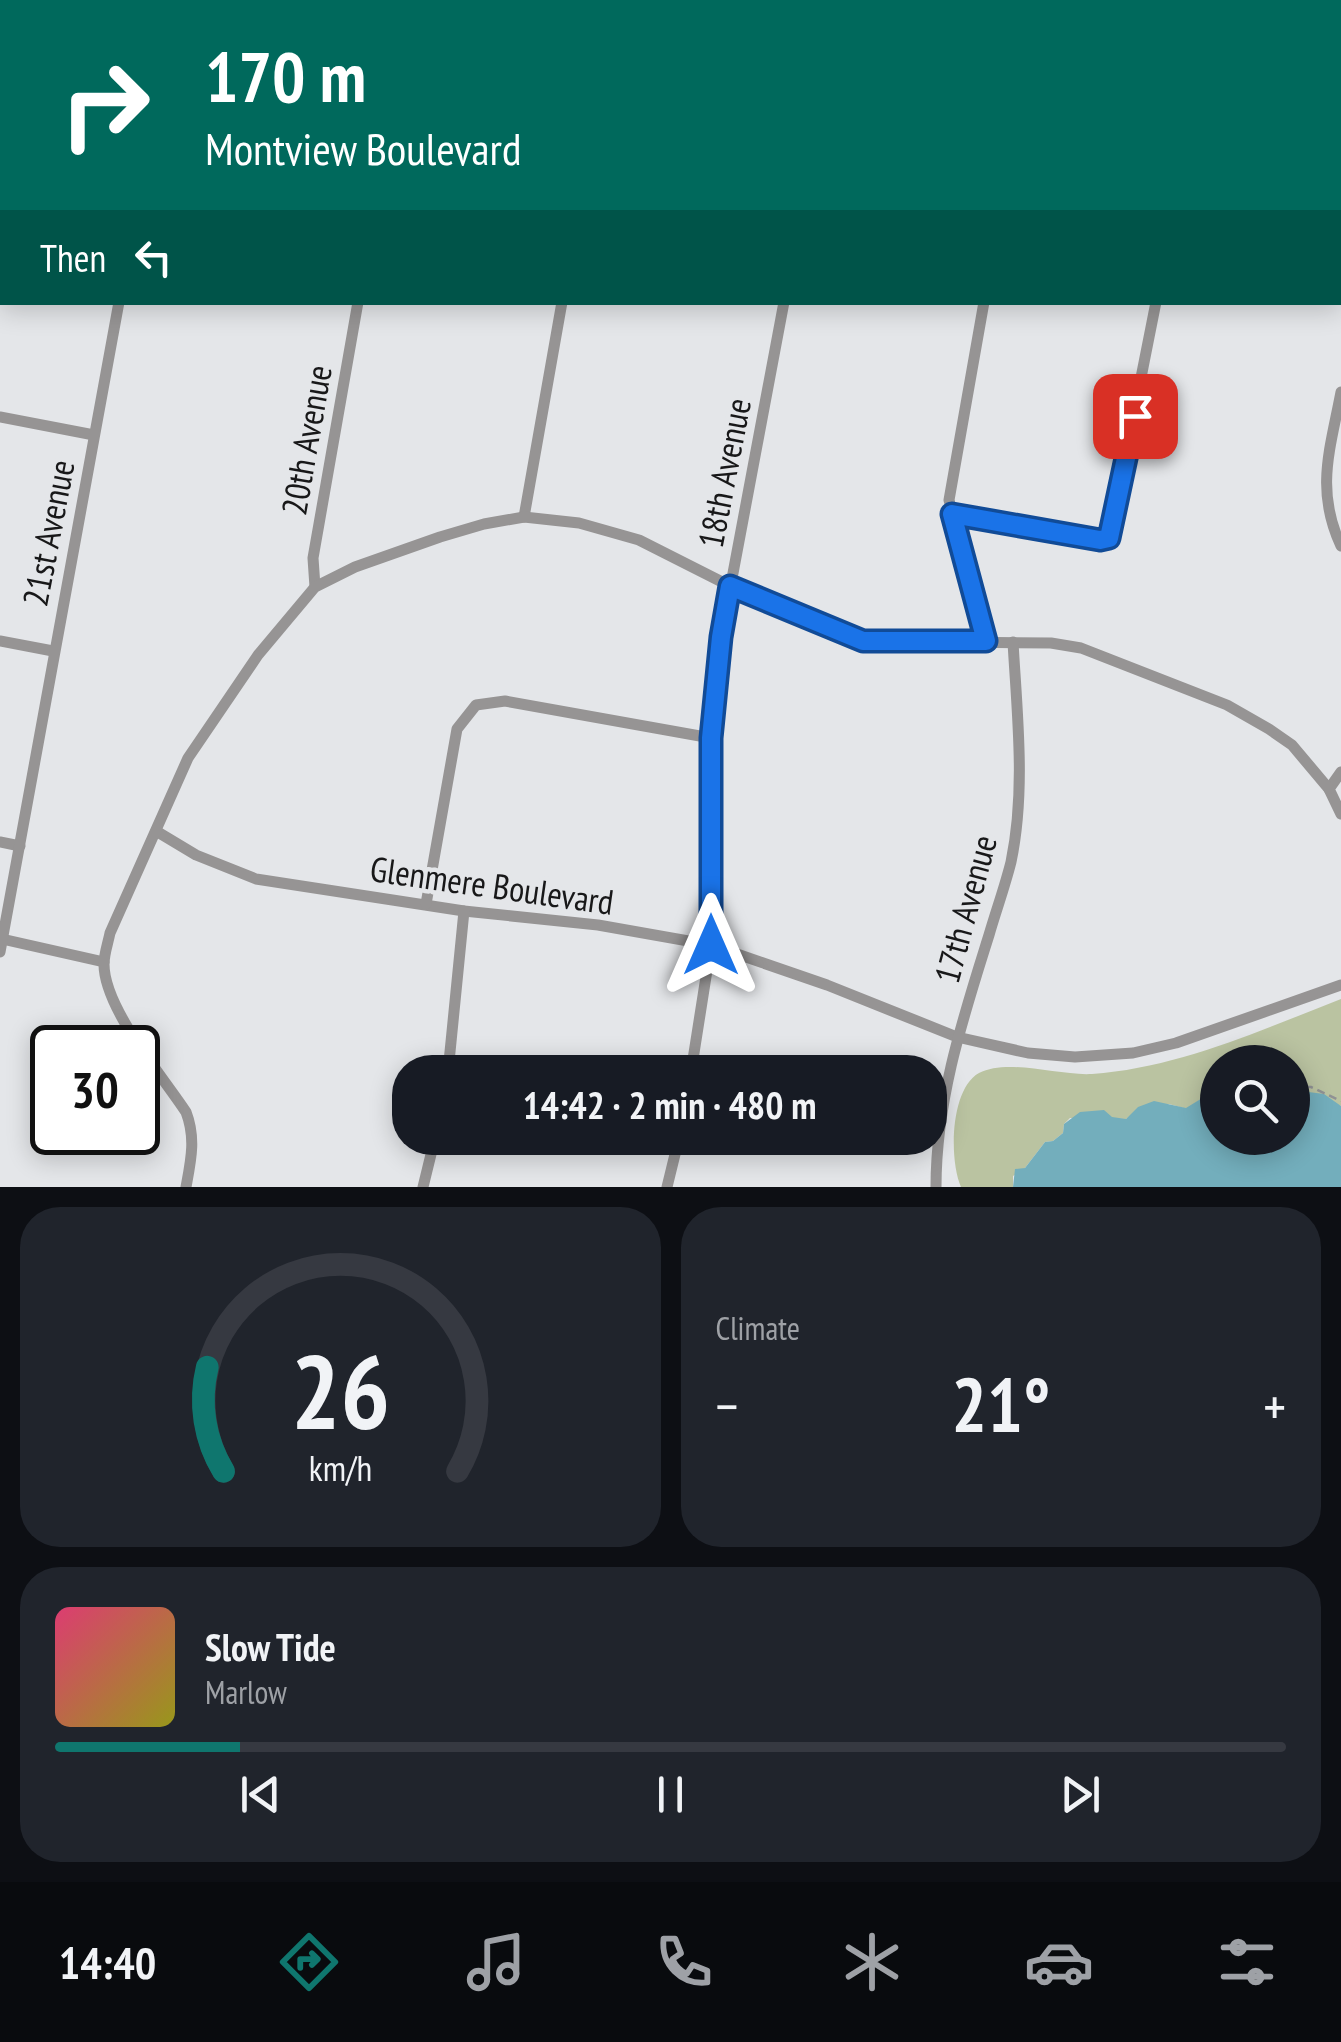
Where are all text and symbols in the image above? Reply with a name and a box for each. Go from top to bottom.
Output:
text: 170 m [205,31,366,121]
icon: right [40,40,170,170]
text: Montview Boulevard [205,119,521,177]
icon: left [126,230,181,285]
text: Then [40,233,106,282]
street label: 20th Avenue [270,361,342,519]
pin [1093,374,1178,459]
icon: arrive [1108,389,1163,444]
street label: 18th Avenue [687,394,761,552]
street label: 21st Avenue [11,456,85,610]
street label: 17th Avenue [923,830,1007,988]
street label: Glenmere Boulevard [367,845,617,925]
position arrow [659,893,763,997]
speed limit sign: 30 [30,1025,160,1155]
map controls [1200,1045,1310,1155]
button: search [1200,1045,1310,1155]
text: 14:42 · 2 min · 480 m [523,1080,816,1129]
text: Climate [716,1307,800,1349]
text: 26 [291,1323,390,1458]
text: 21° [951,1356,1050,1453]
text: − [716,1370,738,1441]
text: + [1263,1370,1286,1441]
text: km/h [309,1445,372,1491]
text: Slow Tide [205,1622,336,1671]
text: Marlow [205,1671,287,1713]
icon: previous [233,1767,288,1822]
icon: pause [643,1767,698,1822]
icon: next [1053,1767,1108,1822]
icon: directions [274,1927,344,1997]
icon: music [461,1927,531,1997]
icon: phone [649,1927,719,1997]
icon: climate [837,1927,907,1997]
icon: car [1024,1927,1094,1997]
icon: filters [1212,1927,1282,1997]
text: 14:40 [59,1933,156,1991]

